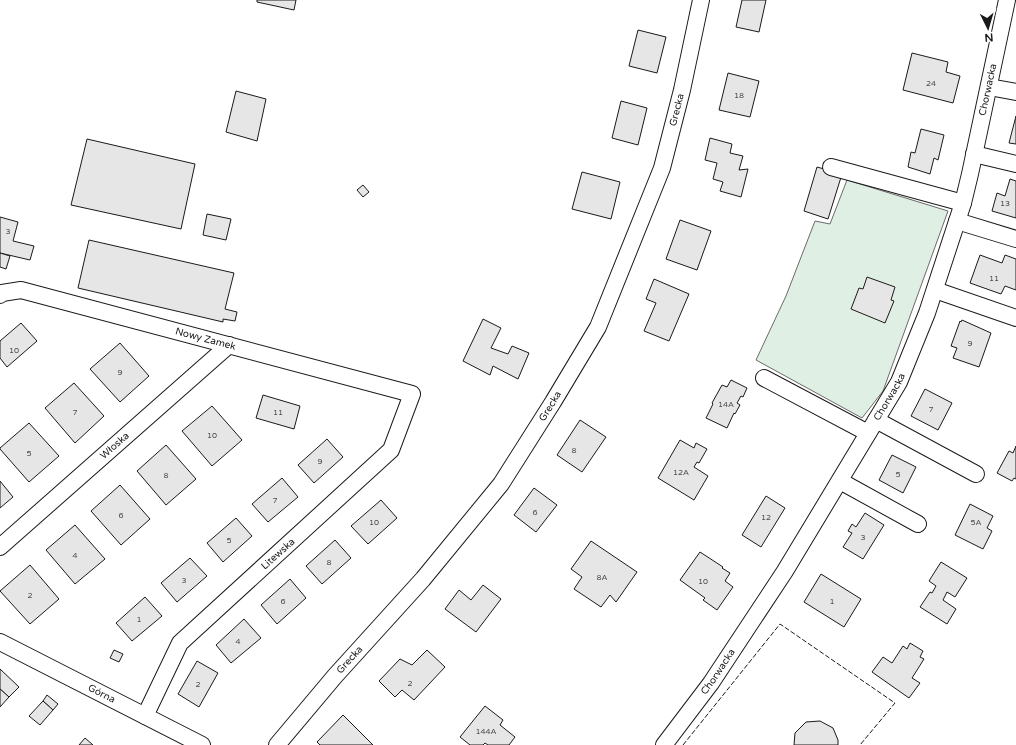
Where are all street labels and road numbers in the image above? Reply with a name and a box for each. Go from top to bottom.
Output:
street label: Chorwacka [977,63,999,117]
street label: Grecka [667,92,687,127]
street label: Nowy Zamek [174,325,238,353]
street label: Chorwacka [871,372,908,423]
street label: Grecka [536,389,564,424]
street label: Włoska [98,430,132,462]
street label: Litewska [259,536,297,572]
street label: Grecka [334,643,365,676]
street label: Chorwacka [698,647,738,697]
street label: Górna [86,682,117,706]

